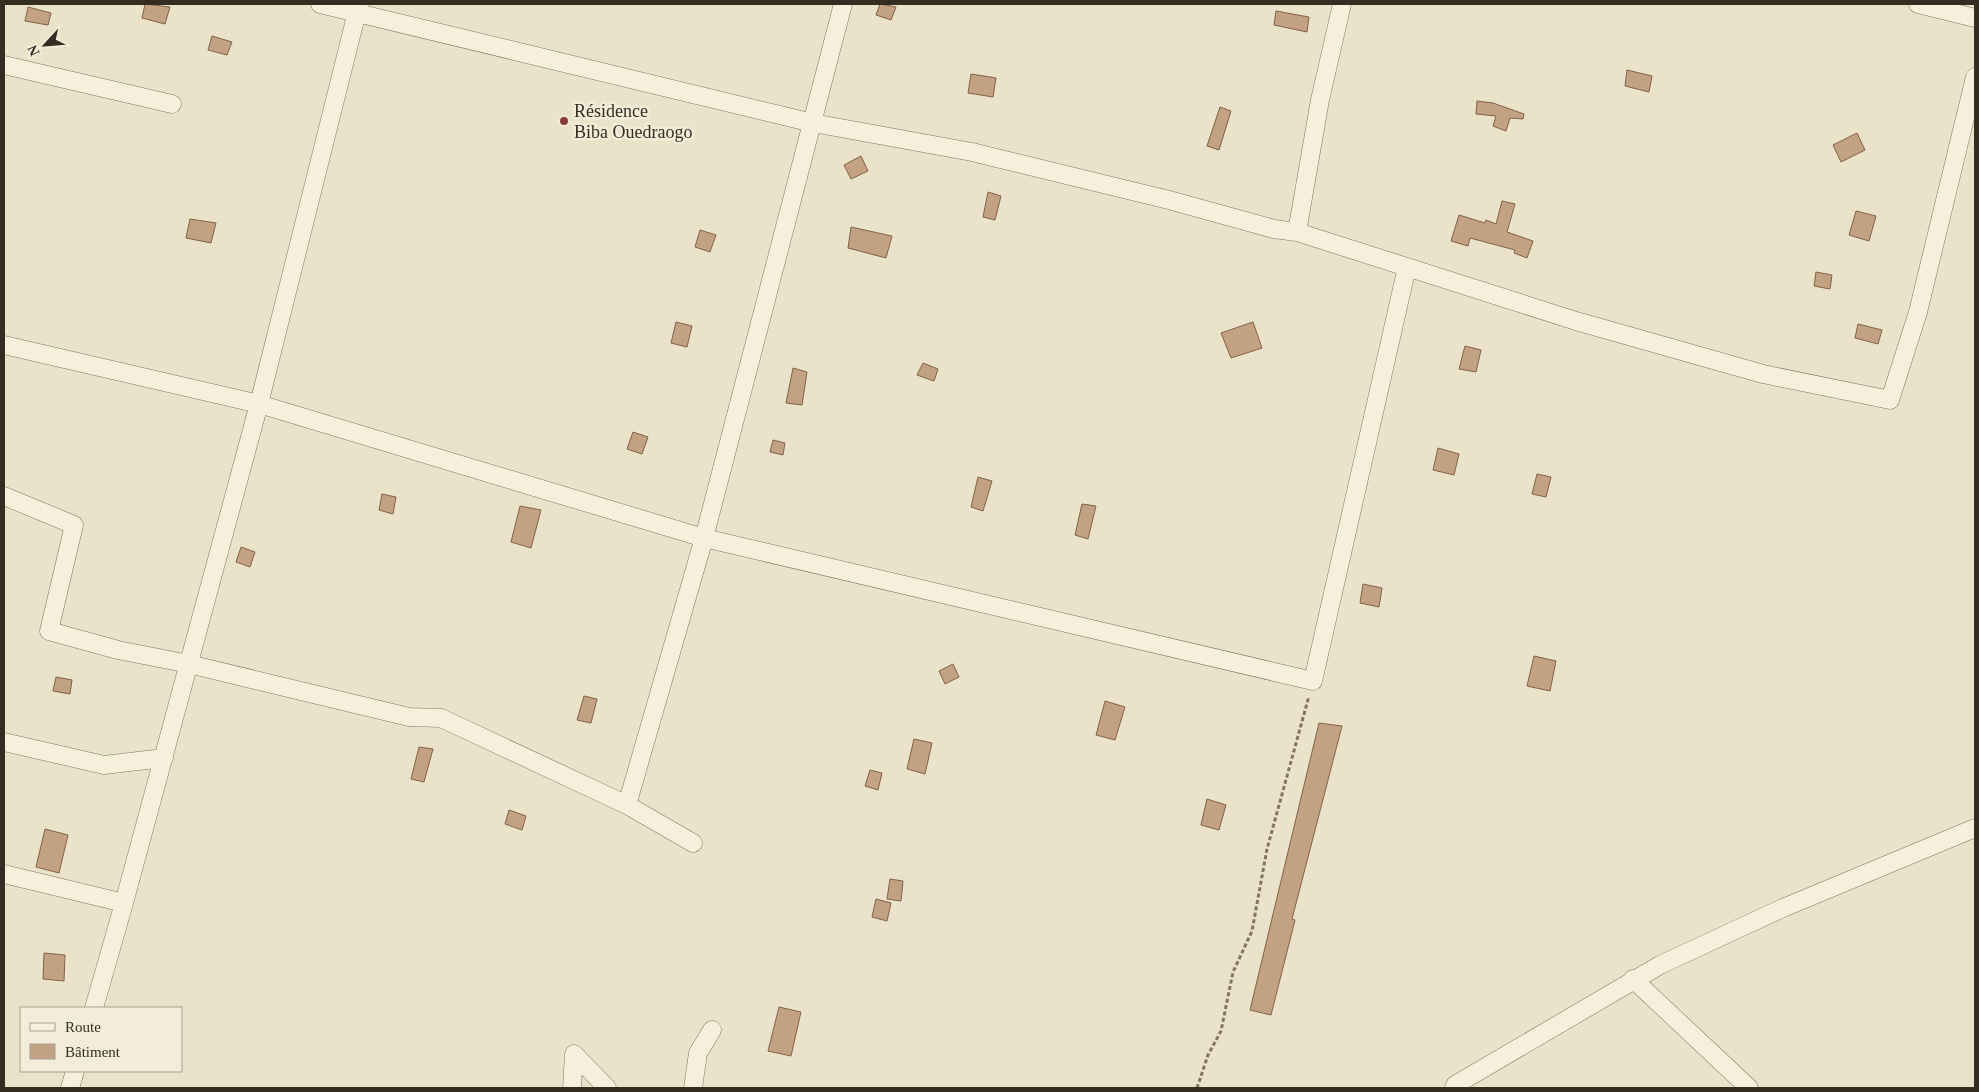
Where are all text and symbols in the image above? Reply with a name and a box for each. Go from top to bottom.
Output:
north arrow [20,20,70,70]
text: N [25,43,43,58]
place label: Résidence Biba Ouedraogo [574,101,692,142]
marker: Résidence Biba Ouedraogo [558,115,570,127]
legend [20,1007,182,1072]
text: Route [65,1019,101,1035]
text: Bâtiment [65,1044,121,1060]

